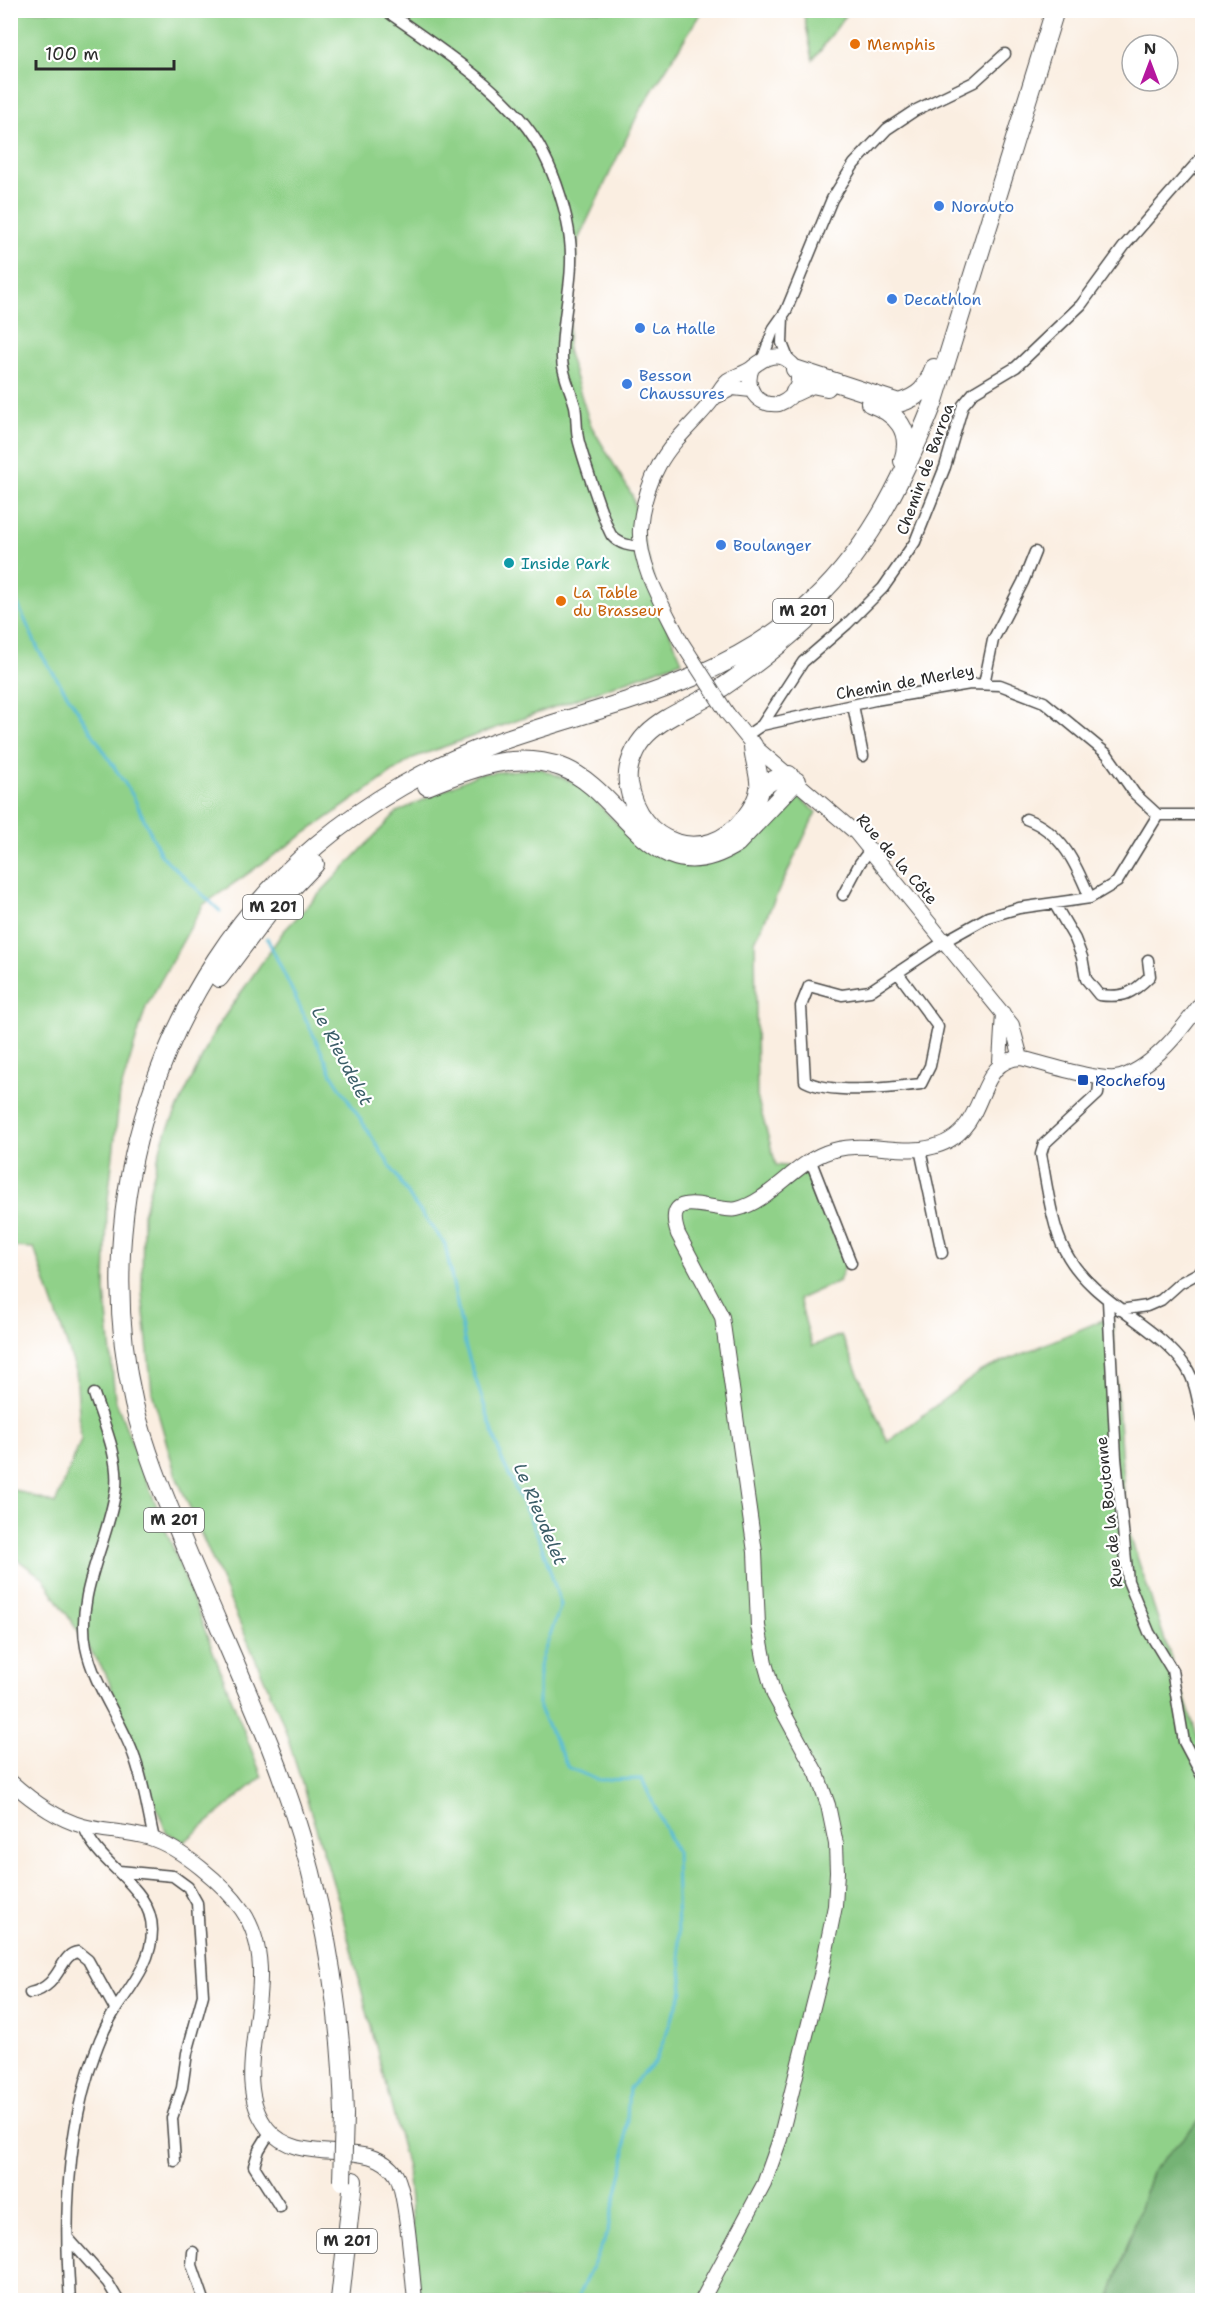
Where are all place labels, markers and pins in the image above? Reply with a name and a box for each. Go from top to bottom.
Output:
place label: Memphis [867,34,936,55]
marker: Memphis [848,37,862,51]
place label: Norauto [951,196,1014,217]
marker: Norauto [932,199,946,213]
place label: Decathlon [904,289,982,310]
marker: Decathlon [885,292,899,306]
place label: La Halle [652,318,716,339]
marker: La Halle [633,321,647,335]
place label: Besson Chaussures [639,365,725,404]
marker: Besson Chaussures [620,377,634,391]
place label: Boulanger [733,535,812,556]
marker: Boulanger [714,538,728,552]
place label: Inside Park [521,553,610,574]
marker: Inside Park [502,556,516,570]
place label: La Table du Brasseur [573,582,664,621]
marker: La Table du Brasseur [554,594,568,608]
place label: Rochefoy [1095,1070,1166,1091]
marker: Rochefoy [1076,1073,1090,1087]

